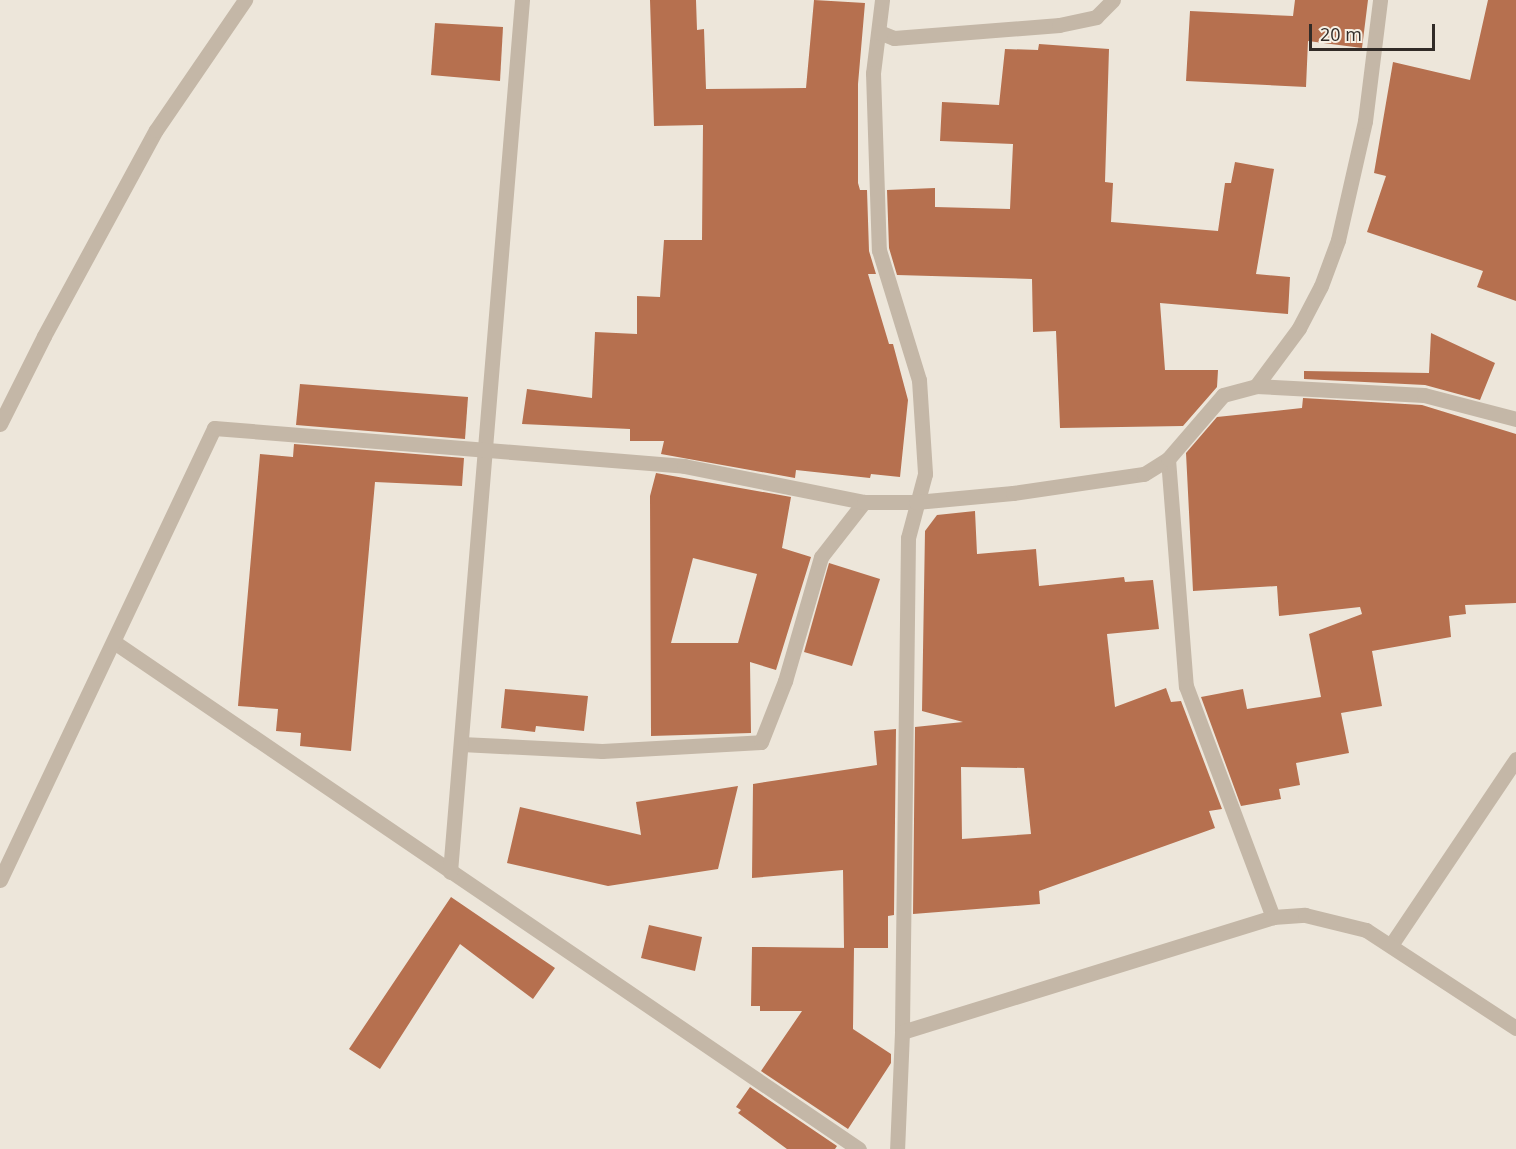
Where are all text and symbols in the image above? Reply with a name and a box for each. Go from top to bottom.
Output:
scale bar [1312,12,1438,50]
text: 20 m [1320,22,1362,46]

